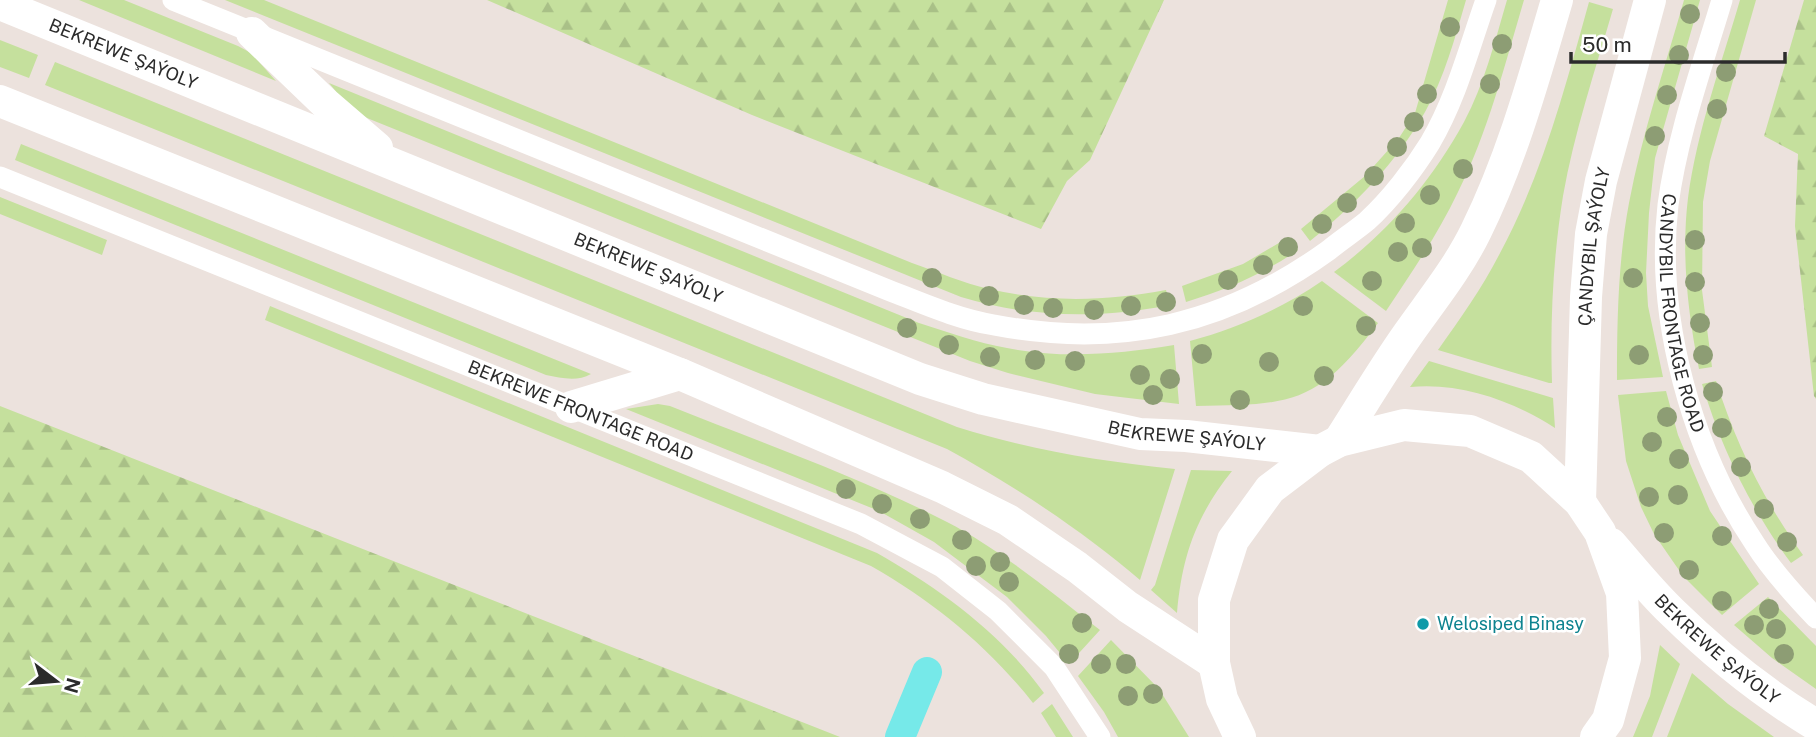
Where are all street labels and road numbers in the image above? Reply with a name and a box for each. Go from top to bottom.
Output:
street label: BEKREWE ŞAÝOLY [46,14,201,93]
street label: ÇANDYBIL ŞAÝOLY [1574,165,1614,326]
street label: CANDYBIL FRONTAGE ROAD [1655,192,1709,435]
street label: BEKREWE ŞAÝOLY [571,228,726,307]
street label: BEKREWE FRONTAGE ROAD [465,356,697,465]
street label: BEKREWE ŞAÝOLY [1106,416,1267,455]
street label: BEKREWE ŞAÝOLY [1650,590,1784,708]

